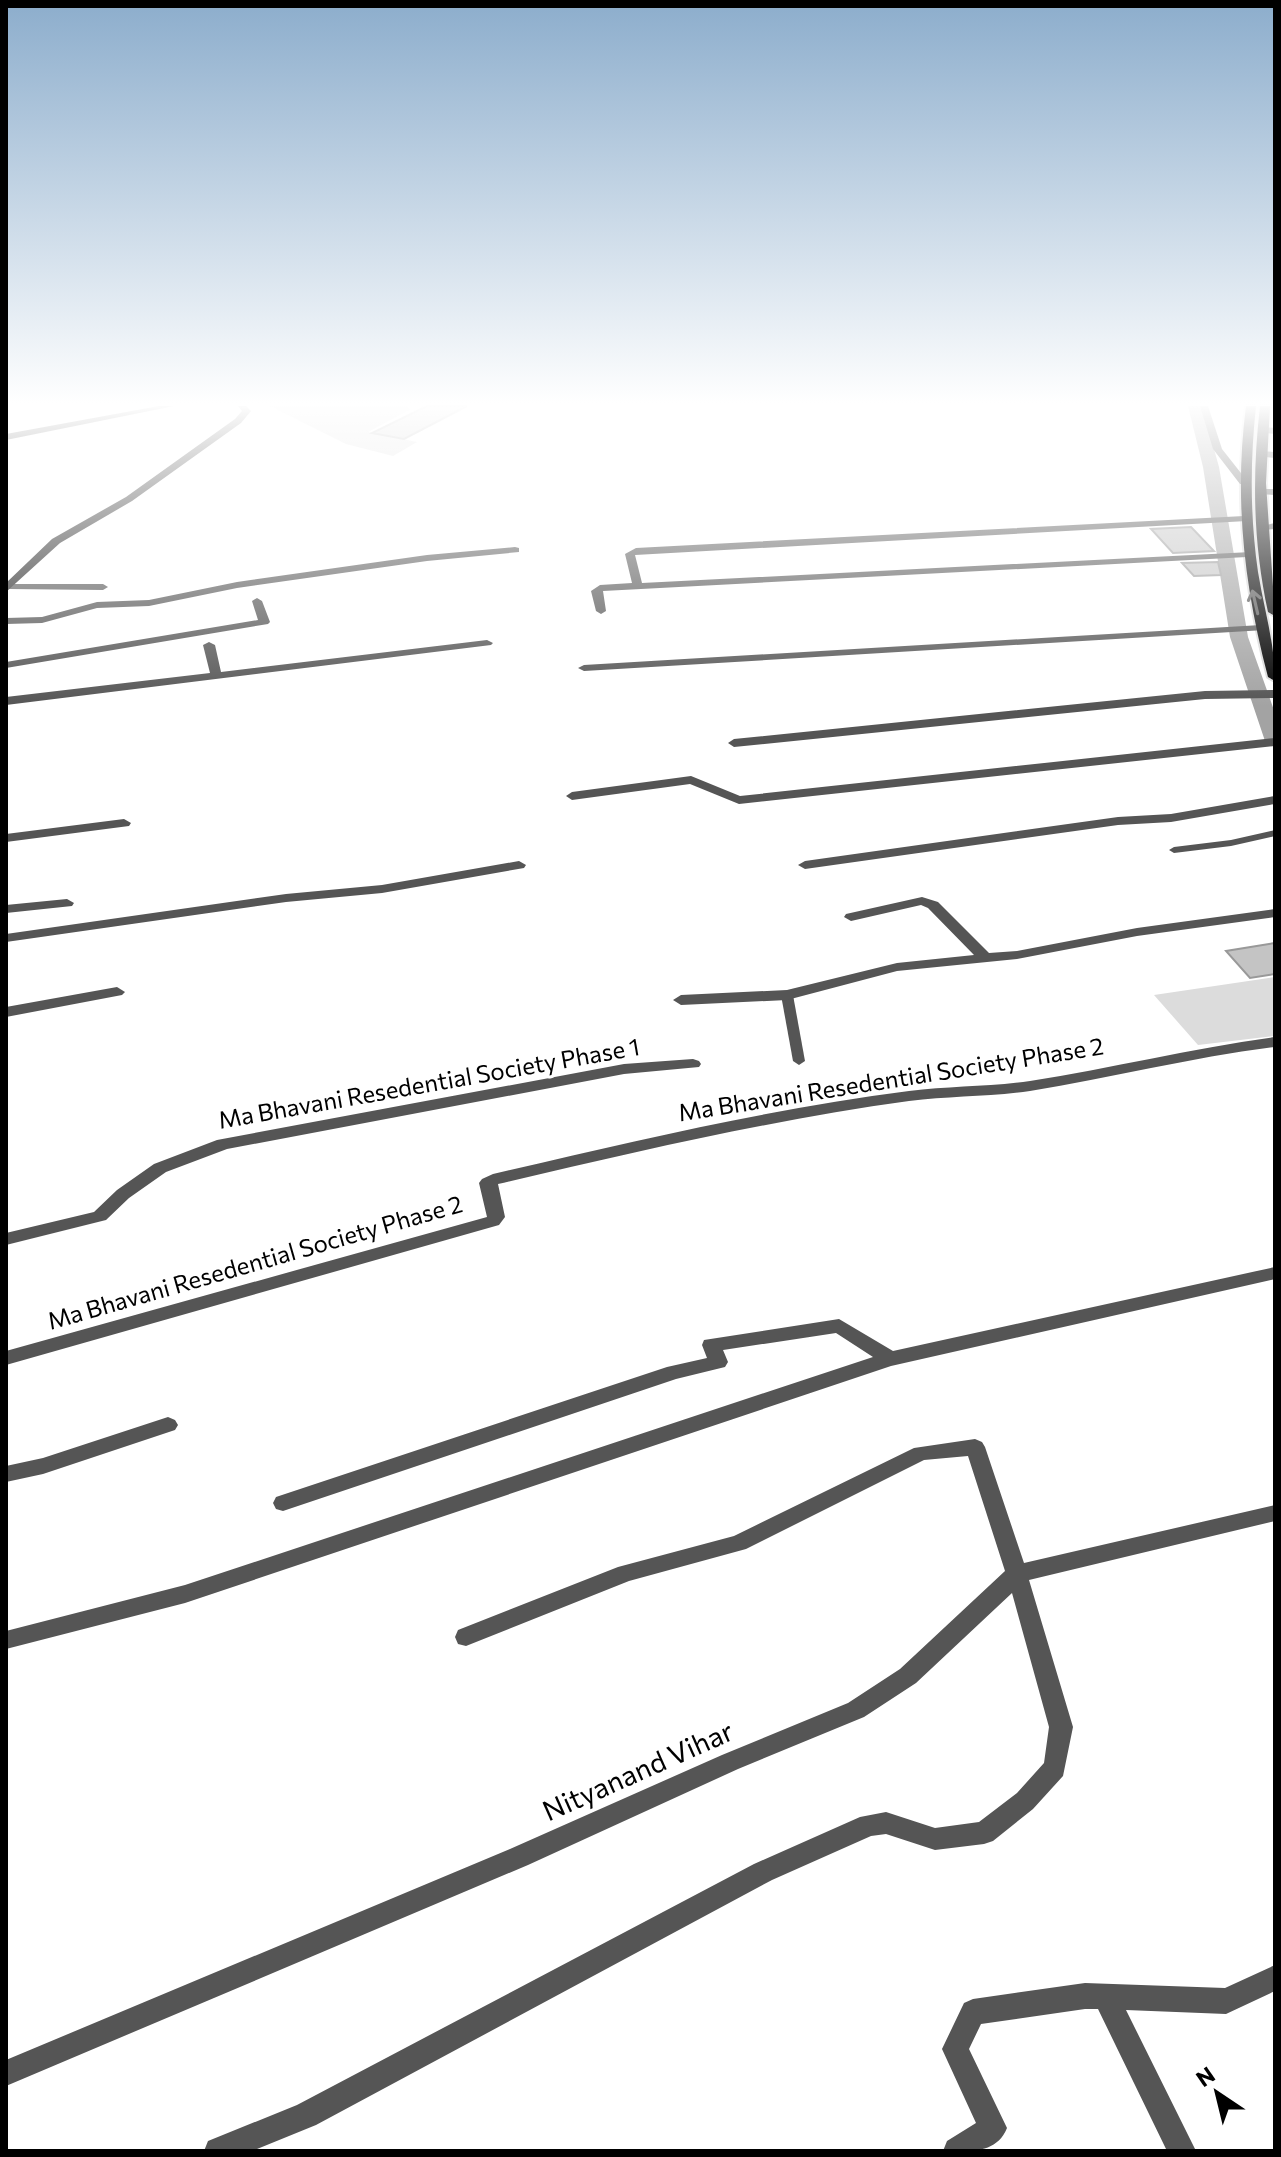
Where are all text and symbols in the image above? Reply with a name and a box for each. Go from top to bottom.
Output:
one-way arrow [1247,589,1262,615]
street label: Ma Bhavani Resedential Society Phase 1 [216,1031,642,1134]
street label: Ma Bhavani Resedential Society Phase 2 [676,1031,1106,1126]
street label: Ma Bhavani Resedential Society Phase 2 [44,1188,465,1335]
street label: Nityanand Vihar [537,1713,738,1827]
north arrow [1177,2053,1257,2133]
text: N [1191,2060,1220,2092]

